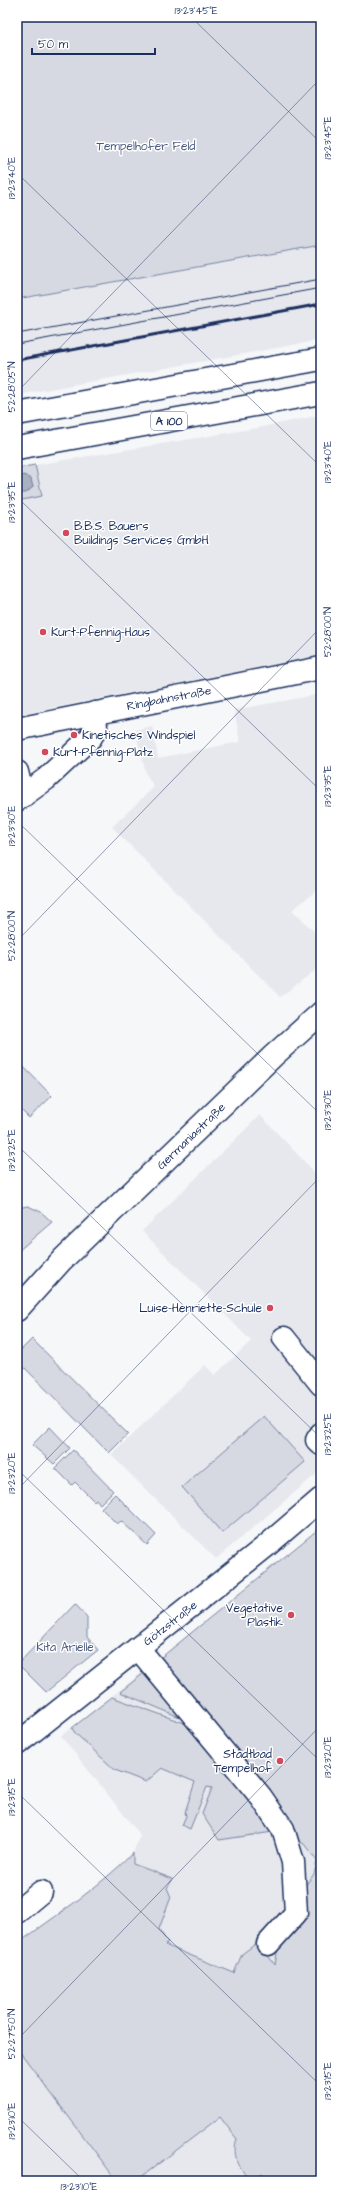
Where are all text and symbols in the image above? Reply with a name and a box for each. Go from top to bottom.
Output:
text: 13°23'45"E [174,4,218,18]
scale bar [32,30,155,56]
text: 50 m [38,36,69,53]
text: 13°23'45"E [321,116,335,160]
park label: Tempelhofer Feld [97,138,195,155]
text: 13°23'40"E [5,157,19,199]
text: 52°28'05"N [5,362,19,412]
road number: A 100 [151,412,187,430]
text: 13°23'40"E [321,441,335,483]
text: 13°23'35"E [5,481,19,523]
place label: B.B.S. Bauers Buildings Services GmbH [74,518,209,550]
marker: B.B.S. Bauers Buildings Services GmbH [61,528,71,538]
text: 52°28'00"N [321,607,335,657]
place label: Kurt-Pfennig-Haus [51,624,150,642]
marker: Kurt-Pfennig-Haus [38,627,48,637]
street label: Ringbahnstraße [125,682,214,716]
place label: Kinetisches Windspiel [82,727,195,744]
marker: Kinetisches Windspiel [69,730,79,740]
place label: Kurt-Pfennig-Platz [53,744,153,762]
marker: Kurt-Pfennig-Platz [40,747,50,757]
text: 13°23'35"E [321,765,335,807]
text: 13°23'30"E [5,806,19,846]
text: 52°28'00"N [5,911,19,961]
text: 13°23'30"E [321,1090,335,1130]
street label: Germaniastraße [153,1099,230,1174]
text: 13°23'25"E [5,1129,19,1171]
place label: Luise-Henriette-Schule [139,1300,263,1317]
marker: Luise-Henriette-Schule [265,1303,275,1313]
text: 13°23'25"E [321,1413,335,1455]
text: 13°23'20"E [5,1452,19,1494]
street label: Götzstraße [140,1597,201,1650]
place label: Vegetative Plastik [226,1600,284,1631]
marker: Vegetative Plastik [286,1610,296,1620]
park label: Kita Arielle [36,1639,94,1656]
text: 13°23'20"E [321,1736,335,1778]
place label: Stadtbad Tempelhof [214,1746,273,1777]
marker: Stadtbad Tempelhof [275,1756,285,1766]
text: 13°23'15"E [5,1778,19,1816]
text: 52°27'50"N [5,2009,19,2059]
text: 13°23'15"E [321,2062,335,2100]
text: 13°23'10"E [5,2102,19,2139]
text: 13°23'10"E [61,2180,98,2194]

